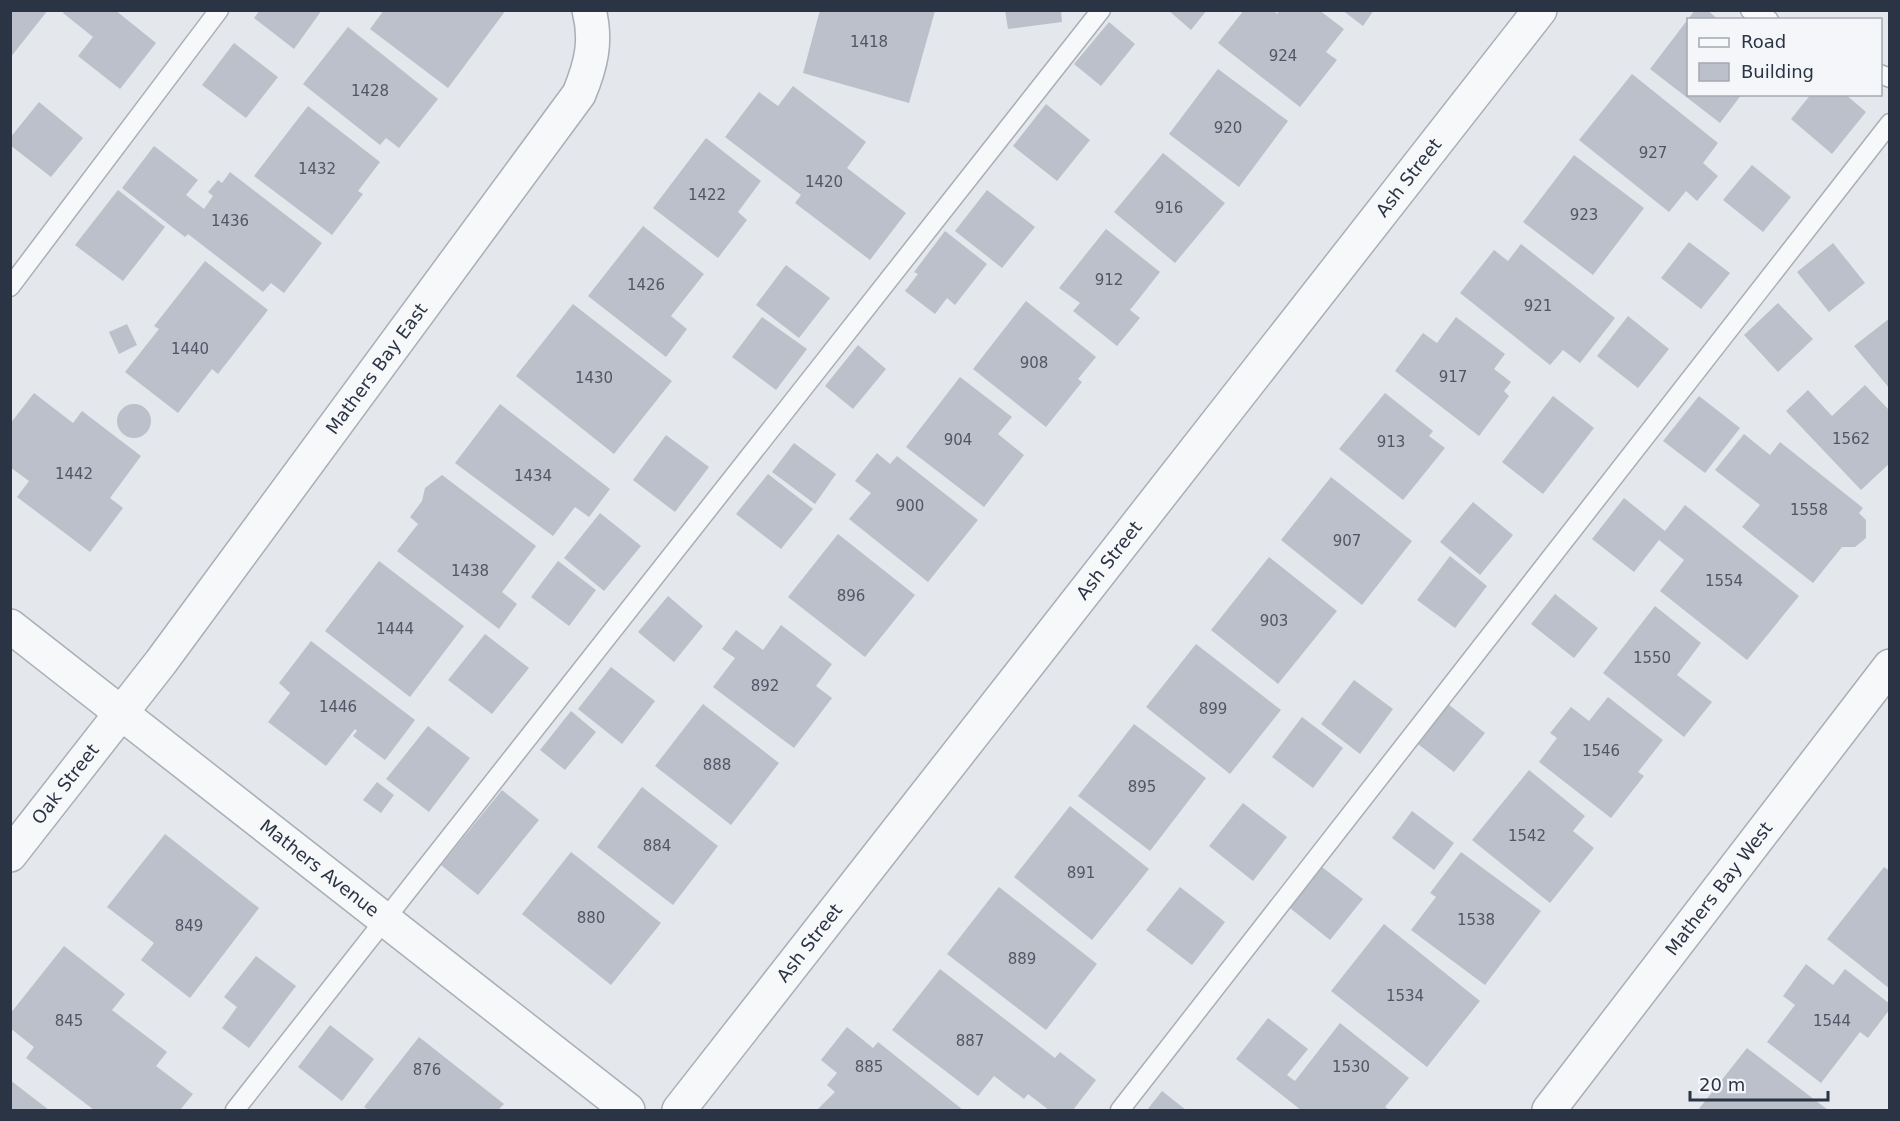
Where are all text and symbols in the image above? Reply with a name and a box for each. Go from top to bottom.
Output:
legend [1687,18,1882,96]
text: Road [1741,31,1786,52]
house number: 1418 [850,33,888,51]
house number: 924 [1269,47,1297,65]
text: Building [1741,61,1814,82]
house number: 1428 [351,82,389,100]
house number: 920 [1214,119,1242,137]
street label: Ash Street [1371,134,1446,221]
house number: 927 [1639,144,1667,162]
house number: 1432 [298,160,336,178]
house number: 1420 [805,173,843,191]
house number: 1422 [688,186,726,204]
house number: 916 [1155,199,1183,217]
house number: 923 [1570,206,1598,224]
house number: 1436 [211,212,249,230]
house number: 912 [1095,271,1123,289]
house number: 1426 [627,276,665,294]
house number: 921 [1524,297,1552,315]
street label: Mathers Bay East [321,299,431,438]
house number: 1440 [171,340,209,358]
house number: 908 [1020,354,1048,372]
house number: 917 [1439,368,1467,386]
house number: 1430 [575,369,613,387]
house number: 1562 [1832,430,1870,448]
house number: 904 [944,431,972,449]
house number: 913 [1377,433,1405,451]
house number: 1442 [55,465,93,483]
house number: 1434 [514,467,552,485]
house number: 900 [896,497,924,515]
house number: 1558 [1790,501,1828,519]
street label: Ash Street [1072,517,1146,603]
house number: 907 [1333,532,1361,550]
house number: 1438 [451,562,489,580]
house number: 1554 [1705,572,1743,590]
house number: 896 [837,587,865,605]
house number: 903 [1260,612,1288,630]
house number: 1444 [376,620,414,638]
house number: 1550 [1633,649,1671,667]
house number: 892 [751,677,779,695]
house number: 1446 [319,698,357,716]
house number: 899 [1199,700,1227,718]
street label: Oak Street [27,739,103,828]
house number: 1546 [1582,742,1620,760]
house number: 888 [703,756,731,774]
house number: 895 [1128,778,1156,796]
street label: Mathers Avenue [256,815,383,921]
street label: Mathers Bay West [1661,818,1776,959]
house number: 1542 [1508,827,1546,845]
house number: 884 [643,837,671,855]
house number: 891 [1067,864,1095,882]
street label: Ash Street [772,899,846,986]
house number: 880 [577,909,605,927]
house number: 1538 [1457,911,1495,929]
house number: 849 [175,917,203,935]
house number: 889 [1008,950,1036,968]
house number: 1534 [1386,987,1424,1005]
house number: 845 [55,1012,83,1030]
house number: 1544 [1813,1012,1851,1030]
house number: 887 [956,1032,984,1050]
house number: 885 [855,1058,883,1076]
house number: 1530 [1332,1058,1370,1076]
house number: 876 [413,1061,441,1079]
scale bar [1690,1064,1828,1102]
text: 20 m [1699,1074,1745,1095]

